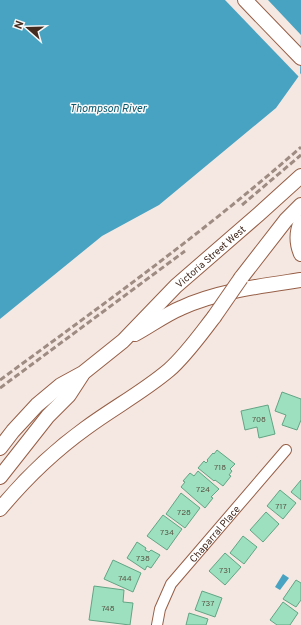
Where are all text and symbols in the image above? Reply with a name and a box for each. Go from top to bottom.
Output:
north arrow [8,8,48,48]
text: N [12,19,27,31]
water label: Thompson River [70,102,147,116]
street label: Victoria Street West [173,223,249,291]
house number: 708 [252,415,266,425]
house number: 718 [214,463,226,473]
house number: 724 [196,485,210,495]
house number: 717 [275,502,287,512]
street label: Chaparral Place [187,503,244,566]
house number: 728 [177,508,191,518]
house number: 734 [160,528,174,538]
house number: 738 [136,554,150,564]
house number: 731 [219,566,231,576]
house number: 744 [118,574,132,584]
house number: 737 [202,599,214,609]
house number: 748 [101,604,115,614]

